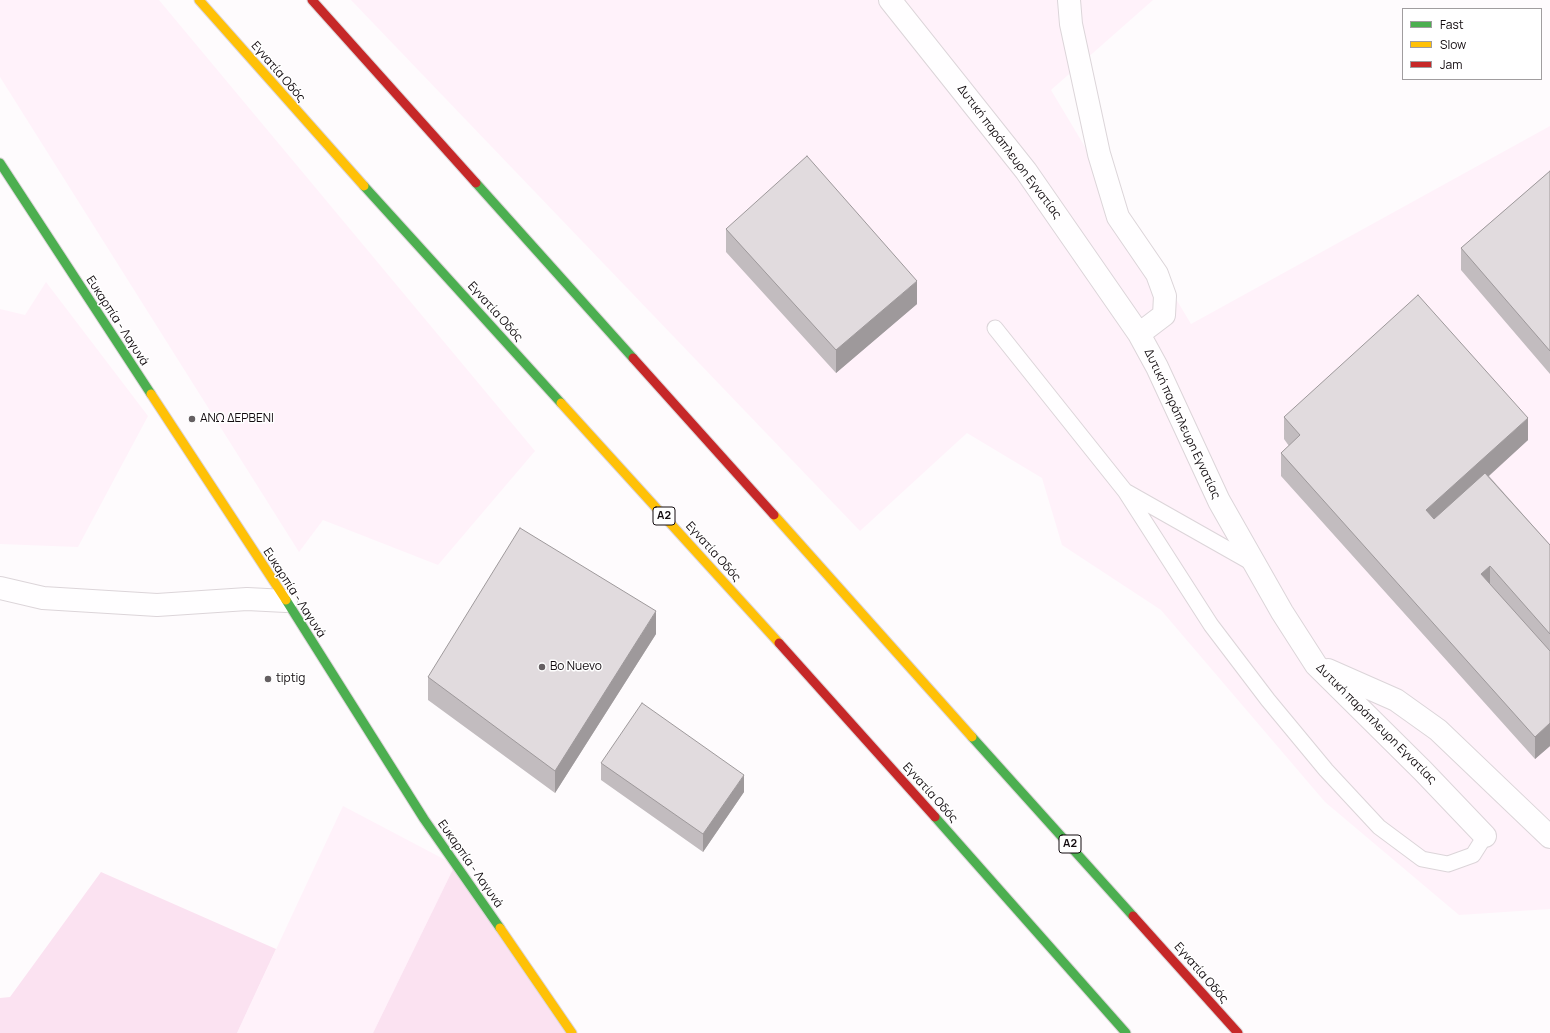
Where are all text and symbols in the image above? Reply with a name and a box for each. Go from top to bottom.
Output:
legend [1402,8,1542,80]
text: Fast [1440,16,1464,33]
text: Slow [1440,36,1466,53]
street label: Εγνατία Οδός [248,39,308,105]
text: Jam [1440,56,1462,73]
street label: Δυτική παράπλευρη Εγνατίας [954,82,1064,222]
street label: Ευκαρπία - Λαγυνά [83,274,151,368]
street label: Εγνατία Οδός [464,279,526,345]
street label: Δυτική παράπλευρη Εγνατίας [1141,347,1223,501]
place label: ΑΝΩ ΔΕΡΒΕΝΙ [200,412,274,426]
marker: ΑΝΩ ΔΕΡΒΕΝΙ [187,414,197,424]
road number: Α2 [653,507,675,525]
street label: Εγνατία Οδός [682,519,744,585]
street label: Ευκαρπία - Λαγυνά [260,546,328,640]
place label: Bo Nuevo [550,660,602,674]
street label: Δυτική παράπλευρη Εγνατίας [1313,661,1439,787]
marker: Bo Nuevo [537,662,547,672]
place label: tiptig [276,672,305,686]
marker: tiptig [263,674,273,684]
street label: Εγνατία Οδός [899,760,961,826]
street label: Ευκαρπία - Λαγυνά [434,817,506,911]
road number: Α2 [1059,835,1081,853]
street label: Εγνατία Οδός [1171,940,1231,1006]

